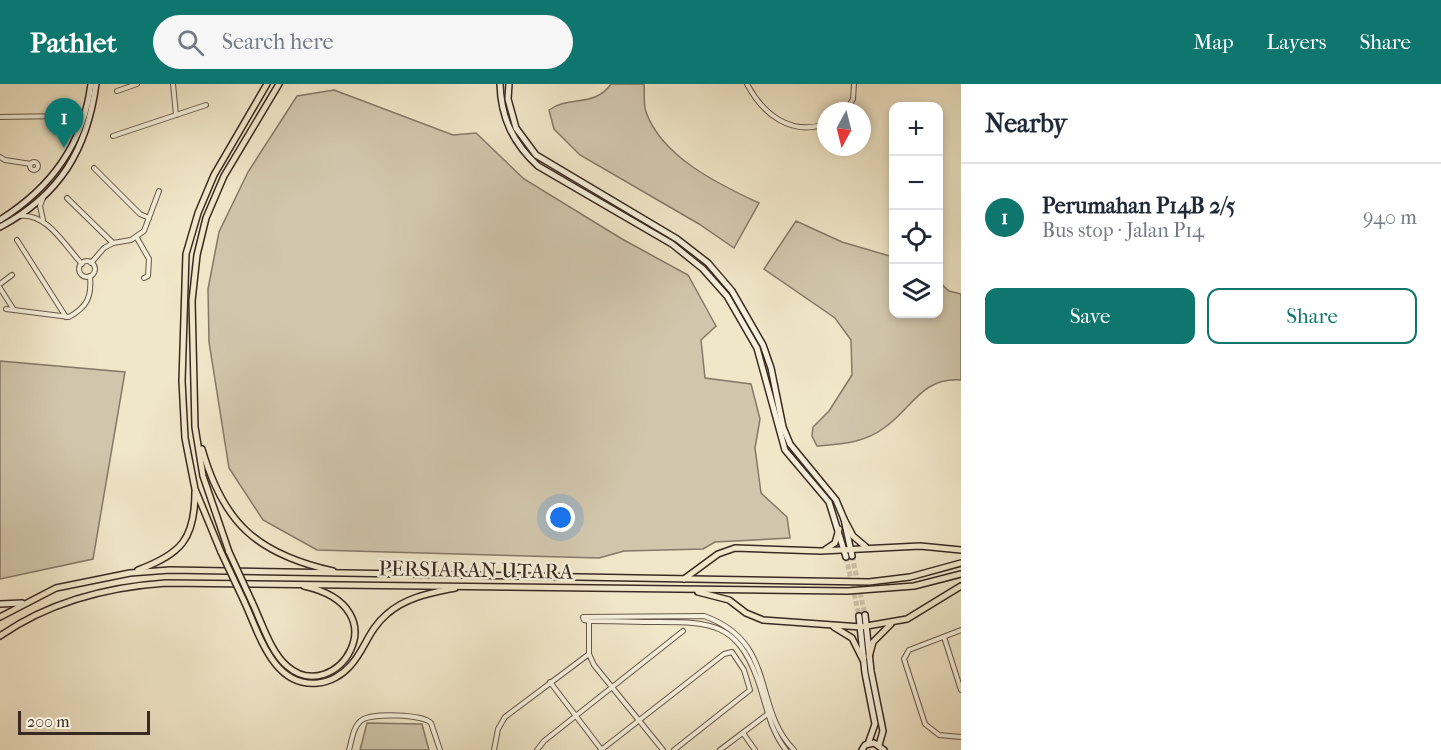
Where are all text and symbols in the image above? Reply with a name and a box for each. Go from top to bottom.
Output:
search box [153,15,573,69]
text: Pathlet [30,26,117,59]
icon: search [174,26,207,59]
text: Search here [222,29,333,55]
text: Map [1193,30,1234,54]
text: Layers [1267,30,1326,54]
text: Share [1359,30,1411,54]
pin: 1 [44,98,84,148]
north arrow [817,102,871,156]
map controls [889,102,943,318]
button: + [889,102,943,156]
text: Nearby [985,108,1067,139]
button: − [889,156,943,210]
text: Perumahan P14B 2/5 [1042,193,1235,219]
text: 1 [1001,206,1008,229]
text: 940 m [1363,206,1417,229]
button: locate [889,210,943,264]
text: Bus stop · Jalan P14 [1042,219,1204,242]
button: layers [889,264,943,318]
button: Save [985,288,1195,344]
button: Share [1207,288,1417,344]
your location [546,503,575,532]
street label: PERSIARAN UTARA [378,556,574,584]
scale bar [18,708,150,736]
text: 200 m [27,712,70,731]

